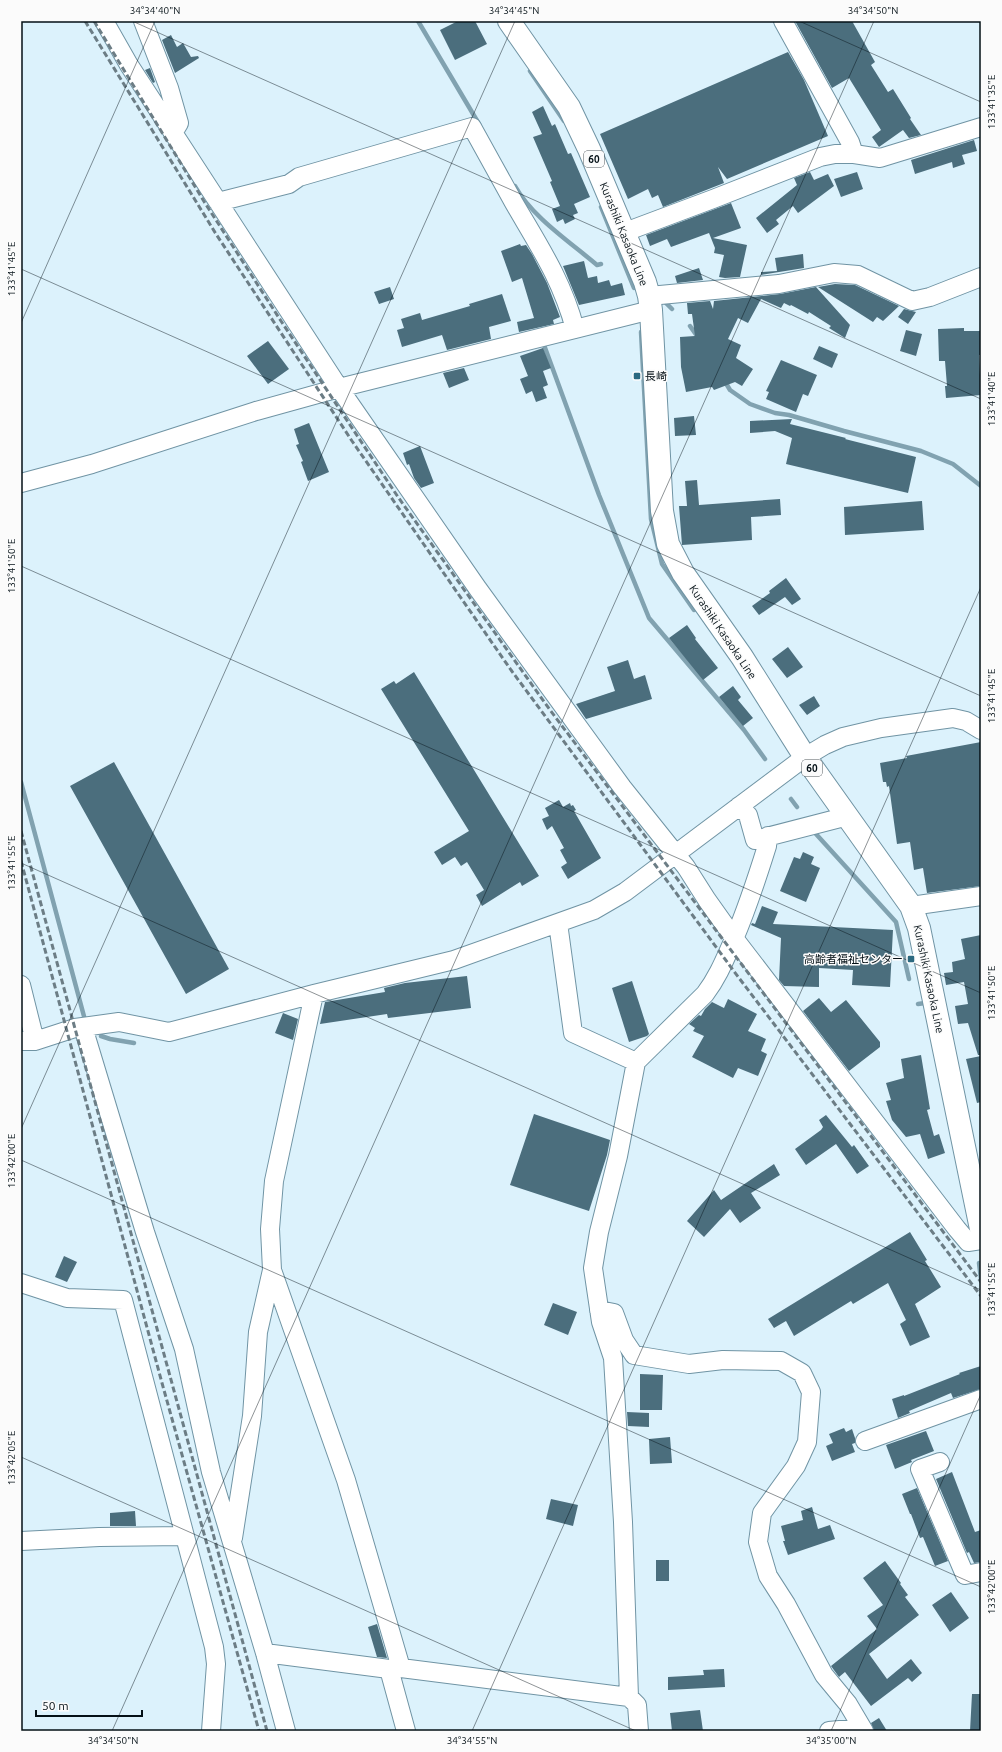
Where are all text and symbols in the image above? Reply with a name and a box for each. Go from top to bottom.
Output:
text: 34°34'40"N [130,5,180,16]
text: 34°34'45"N [489,5,539,16]
text: 34°34'50"N [848,5,898,16]
text: 133°41'35"E [986,74,997,129]
road number: 60 [584,151,604,167]
street label: Kurashiki Kasaoka Line [598,180,650,288]
text: 133°41'45"E [6,241,17,296]
place label: 長崎 [645,370,667,382]
marker: 長崎 [632,371,642,381]
text: 133°41'40"E [986,371,997,426]
text: 133°41'50"E [6,538,17,593]
street label: Kurashiki Kasaoka Line [687,583,759,681]
text: 133°41'45"E [986,668,997,723]
road number: 60 [802,760,822,776]
text: 133°41'55"E [6,835,17,890]
street label: Kurashiki Kasaoka Line [912,924,946,1034]
place label: 高齢者福祉センター [804,953,903,965]
marker: 高齢者福祉センター [906,954,916,964]
text: 133°41'50"E [986,965,997,1020]
text: 133°42'00"E [6,1133,17,1188]
text: 133°41'55"E [986,1262,997,1317]
text: 133°42'05"E [6,1430,17,1485]
text: 133°42'00"E [986,1559,997,1614]
scale bar [36,1692,142,1718]
text: 50 m [42,1699,69,1712]
text: 34°34'50"N [88,1735,138,1746]
text: 34°34'55"N [447,1735,497,1746]
text: 34°35'00"N [806,1735,856,1746]

